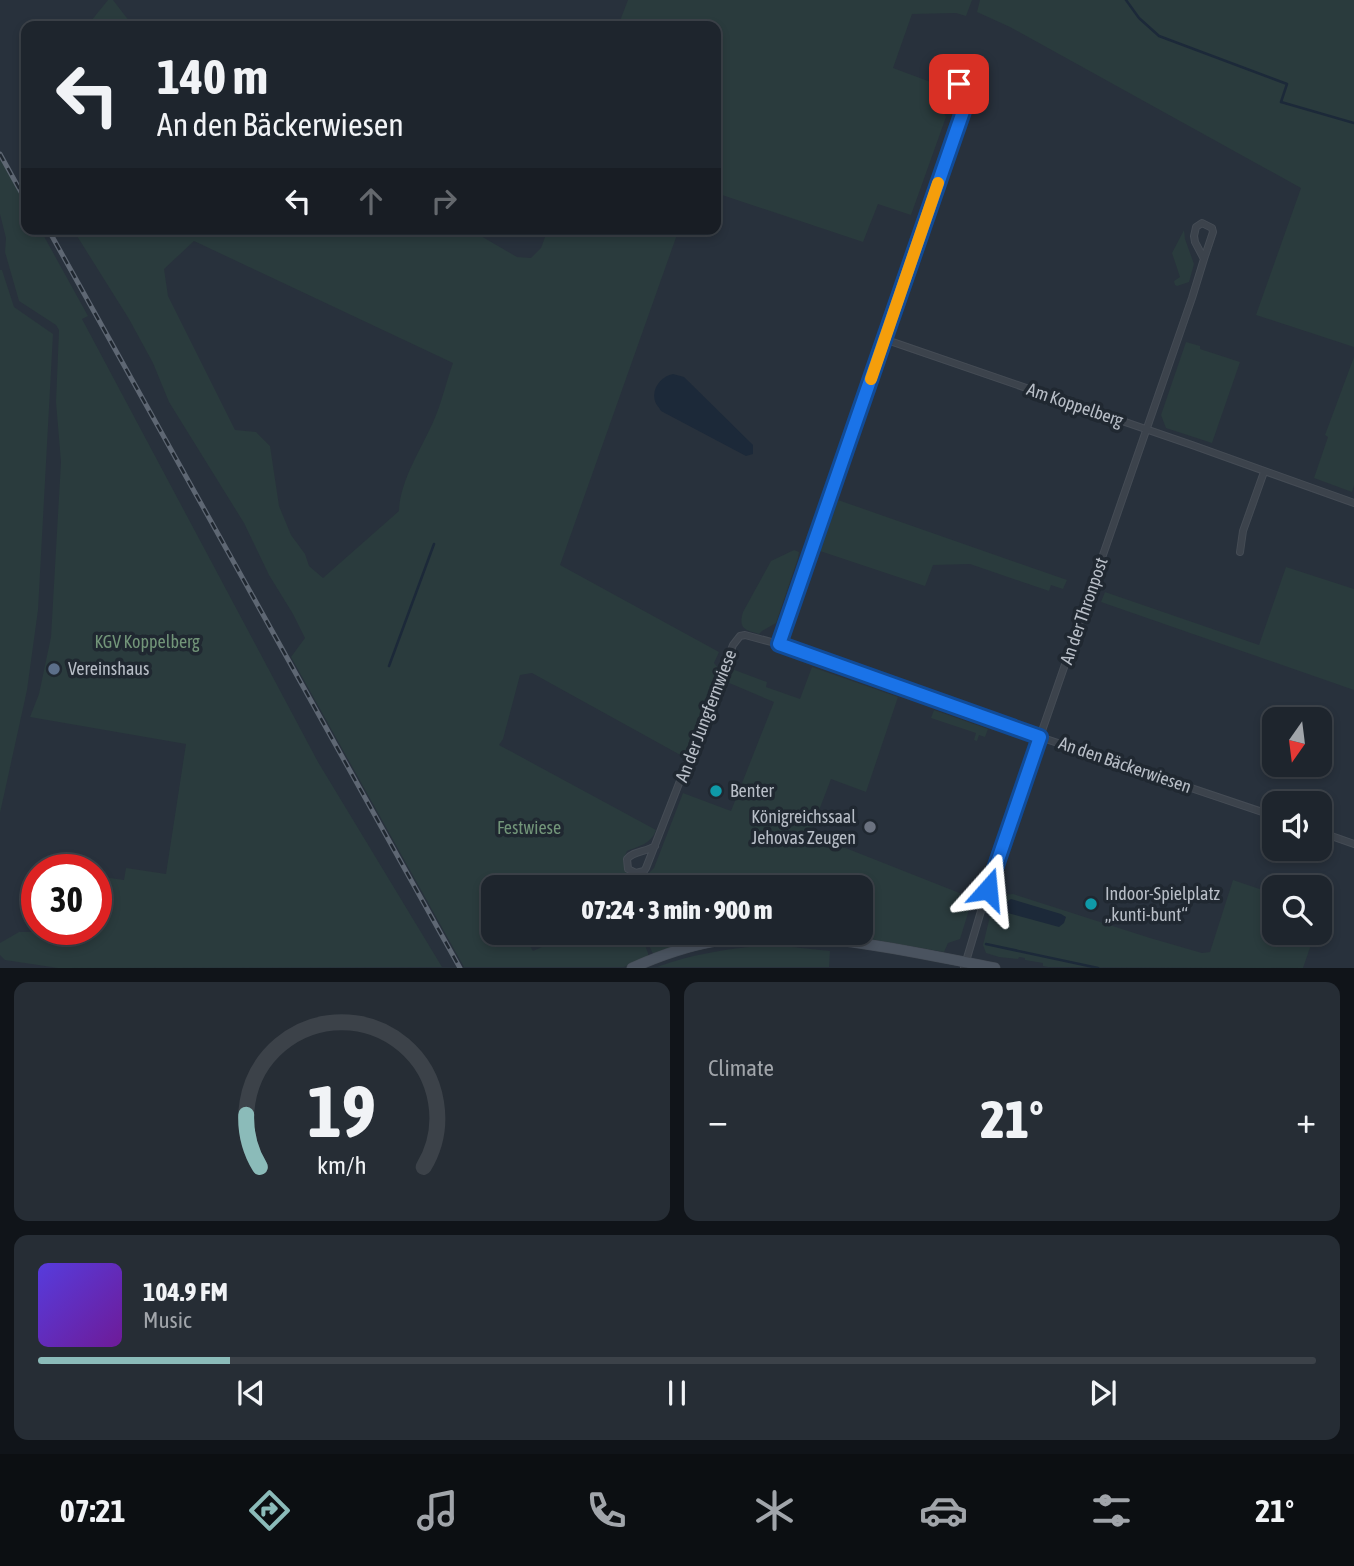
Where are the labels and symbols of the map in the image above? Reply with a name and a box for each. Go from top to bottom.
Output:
pin [929,54,989,114]
street label: Am Koppelberg [1024,378,1126,431]
street label: An der Thronpost [1055,555,1112,667]
park label: KGV Koppelberg [94,631,200,652]
street label: An der Jungfernwiese [671,647,740,785]
place label: Vereinshaus [68,658,149,679]
marker: Vereinshaus [46,661,62,677]
north arrow [1262,707,1332,777]
street label: An den Bäckerwiesen [1056,732,1194,797]
place label: Benter [730,780,775,801]
marker: Benter [708,783,724,799]
place label: Königreichssaal Jehovas Zeugen [751,806,856,848]
park label: Festwiese [497,817,561,838]
marker: Königreichssaal Jehovas Zeugen [862,819,878,835]
position arrow [951,852,1025,926]
speed limit sign: 30 [21,854,112,945]
place label: Indoor-Spielplatz „kunti-bunt“ [1105,883,1221,925]
marker: Indoor-Spielplatz „kunti-bunt“ [1083,896,1099,912]

